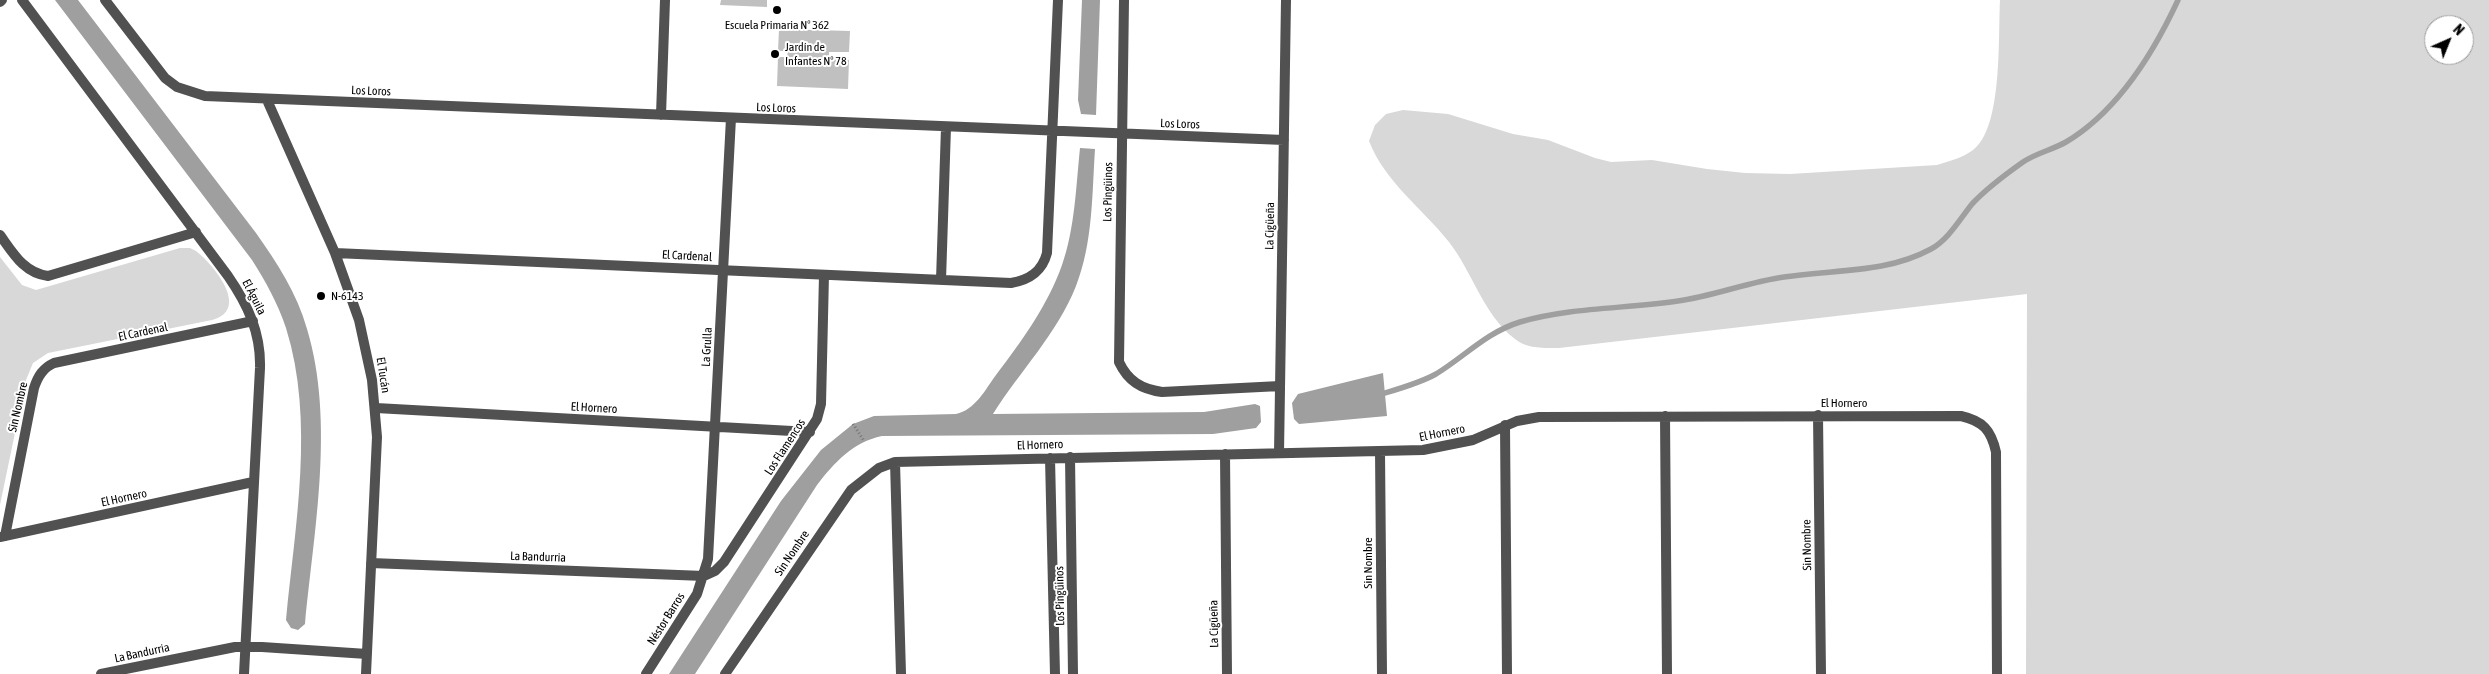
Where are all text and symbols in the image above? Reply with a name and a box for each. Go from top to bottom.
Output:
marker: Escuela Primaria N° 362 [771,4,783,16]
north arrow [2424,15,2474,65]
place label: Escuela Primaria N° 362 [725,18,829,32]
text: N [2450,21,2467,39]
place label: Jardín de Infantes N° 78 [785,40,847,68]
marker: Jardín de Infantes N° 78 [769,48,781,60]
street label: Los Loros [351,83,391,99]
street label: Los Loros [756,100,796,116]
street label: Los Loros [1160,116,1200,132]
street label: Los Pingüinos [1100,162,1116,222]
street label: La Cigüeña [1262,202,1278,250]
street label: El Cardenal [662,247,712,265]
street label: El Águila [239,277,269,317]
place label: N-6143 [331,289,364,303]
marker: N-6143 [315,290,327,302]
street label: El Cardenal [117,320,169,344]
street label: La Grulla [699,327,715,367]
street label: El Tucán [373,356,393,394]
street label: Sin Nombre [5,380,31,434]
street label: El Hornero [1821,396,1867,410]
street label: El Hornero [570,400,618,416]
street label: Los Flamencos [762,416,808,478]
street label: El Hornero [1418,421,1466,445]
street label: El Hornero [1016,437,1064,453]
street label: El Hornero [100,486,148,510]
street label: Sin Nombre [1799,519,1815,571]
street label: Sin Nombre [772,528,812,578]
street label: Sin Nombre [1361,537,1375,589]
street label: La Bandurria [510,549,566,565]
street label: Los Pingüinos [1052,566,1068,626]
street label: Néstor Barros [644,590,688,648]
street label: La Cigüeña [1206,600,1222,648]
street label: La Bandurria [113,640,171,666]

